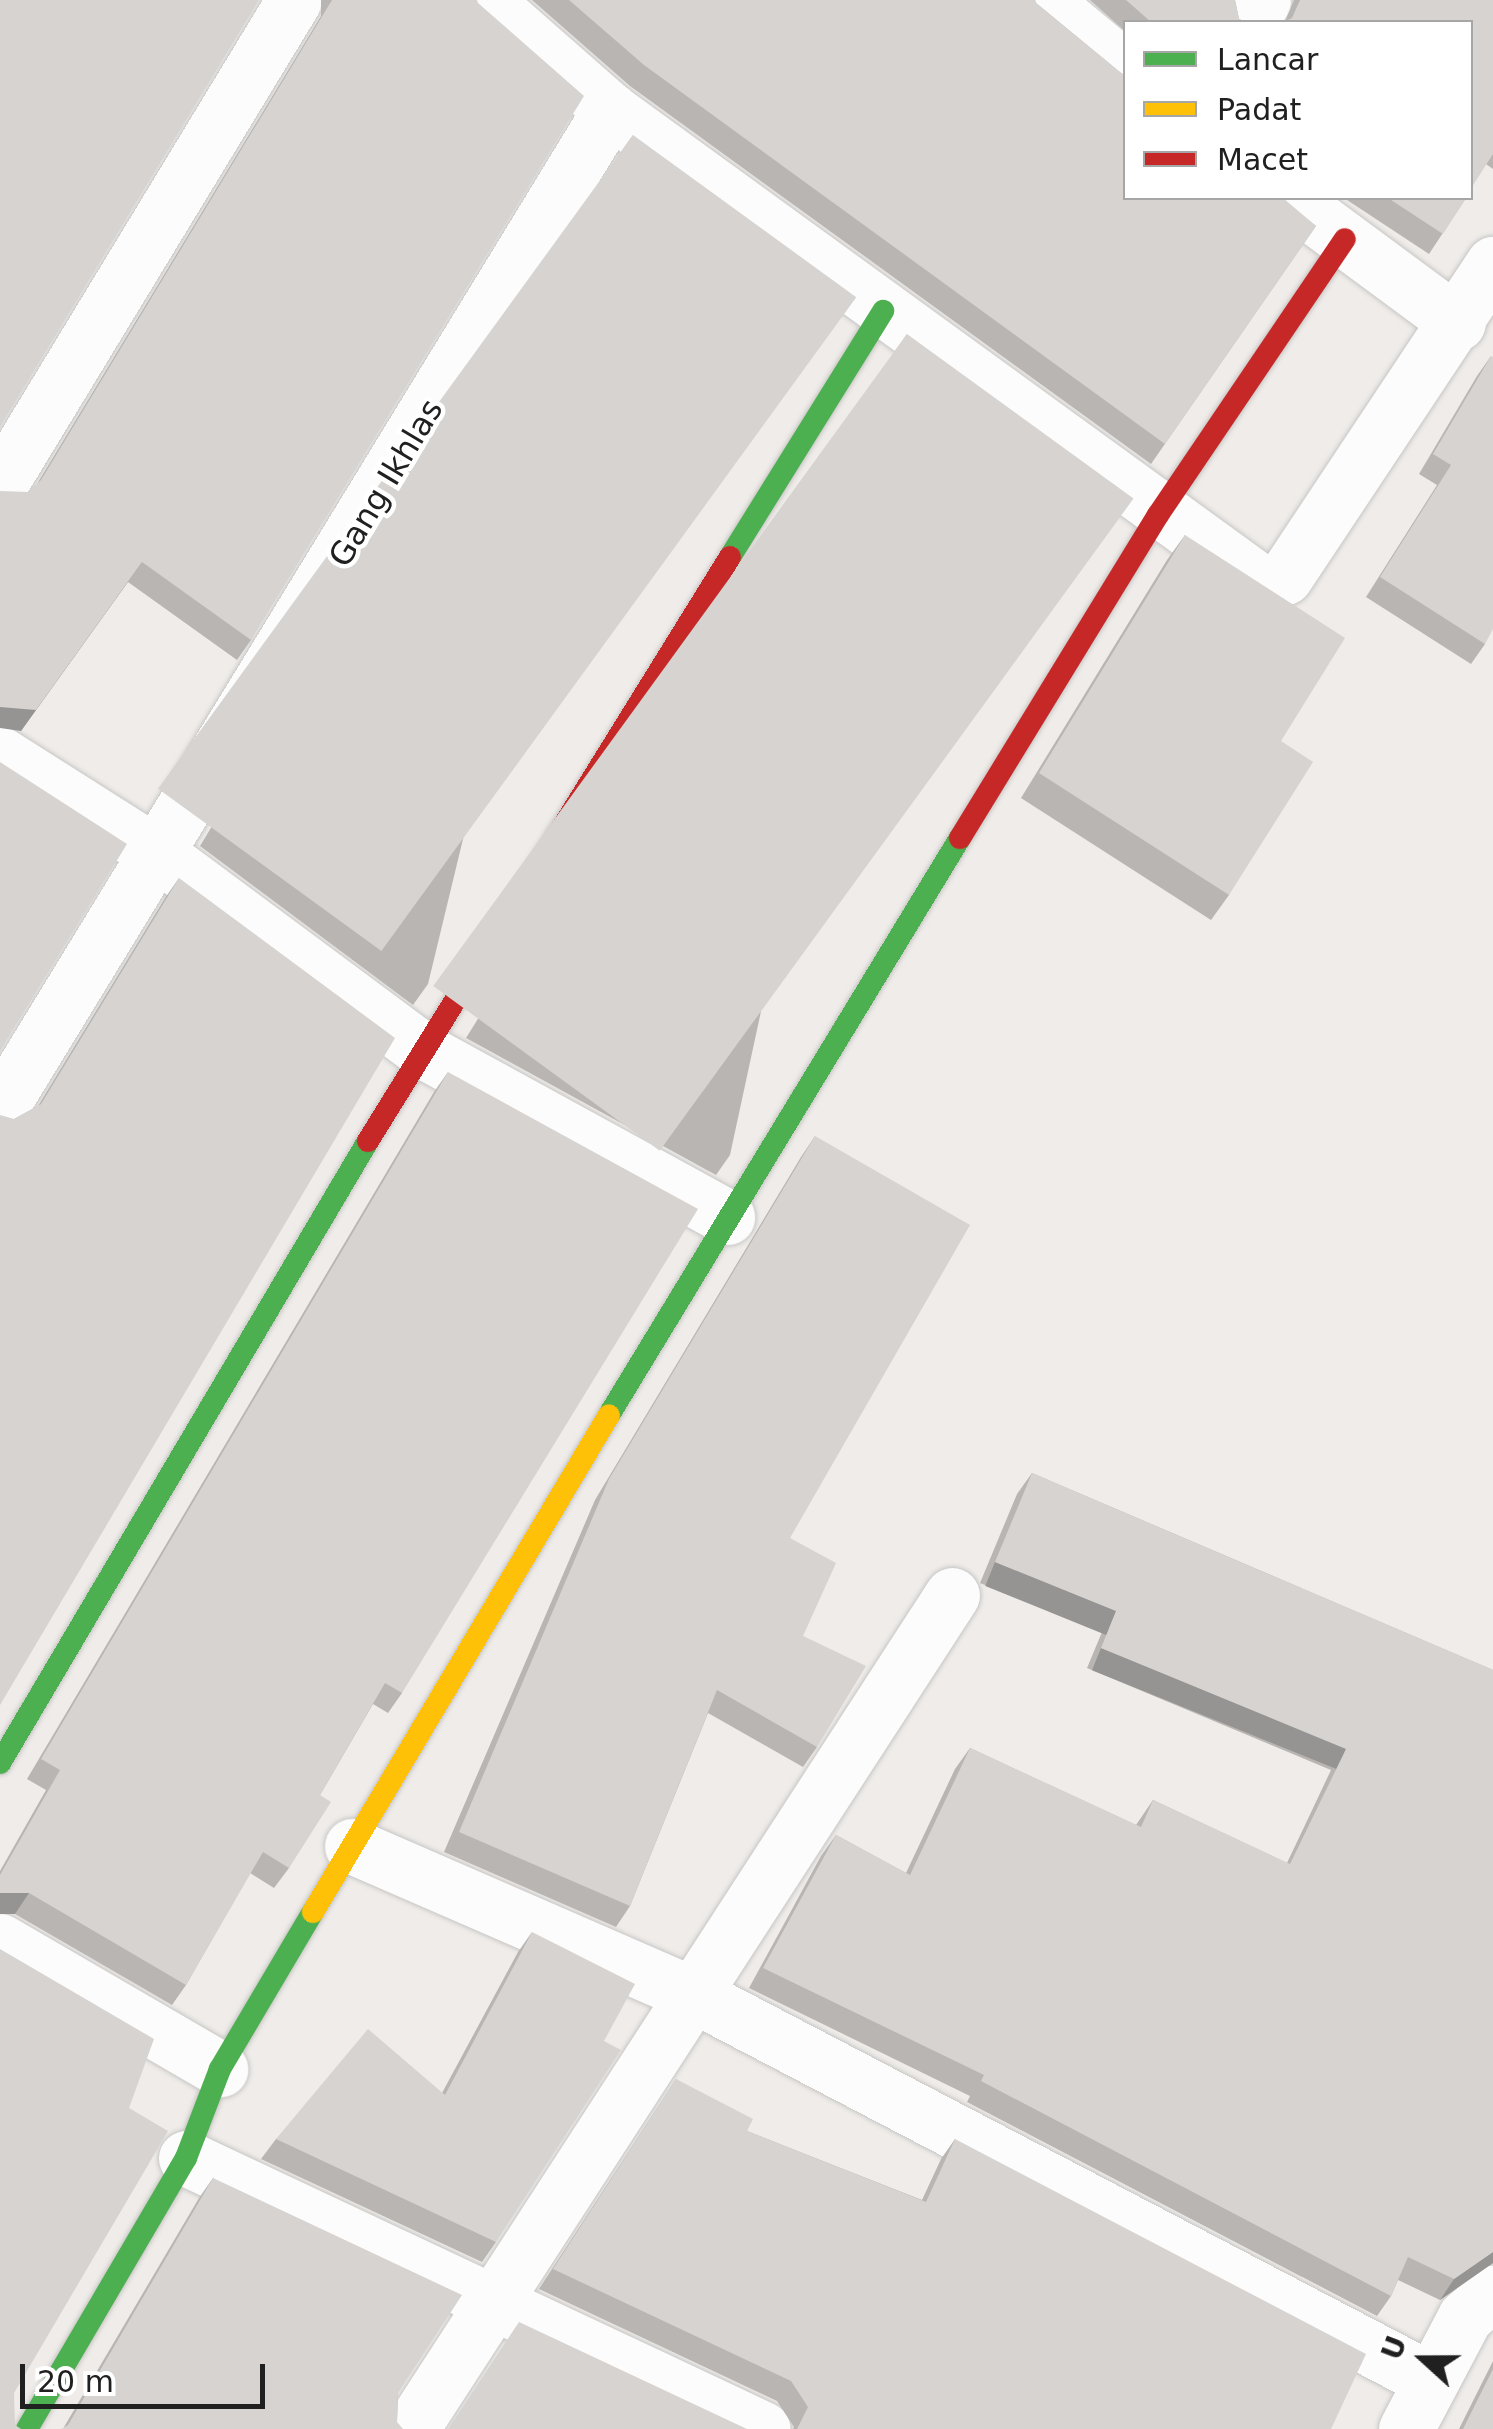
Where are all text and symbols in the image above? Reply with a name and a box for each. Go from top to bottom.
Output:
legend [1123,20,1473,200]
text: Lancar [1217,42,1318,77]
text: Padat [1217,92,1301,127]
text: Macet [1217,142,1308,177]
street label: Gang Ikhlas [321,392,451,574]
north arrow [1373,2309,1473,2409]
text: U [1375,2332,1414,2365]
scale bar [25,2344,270,2406]
text: 20 m [37,2364,114,2399]

